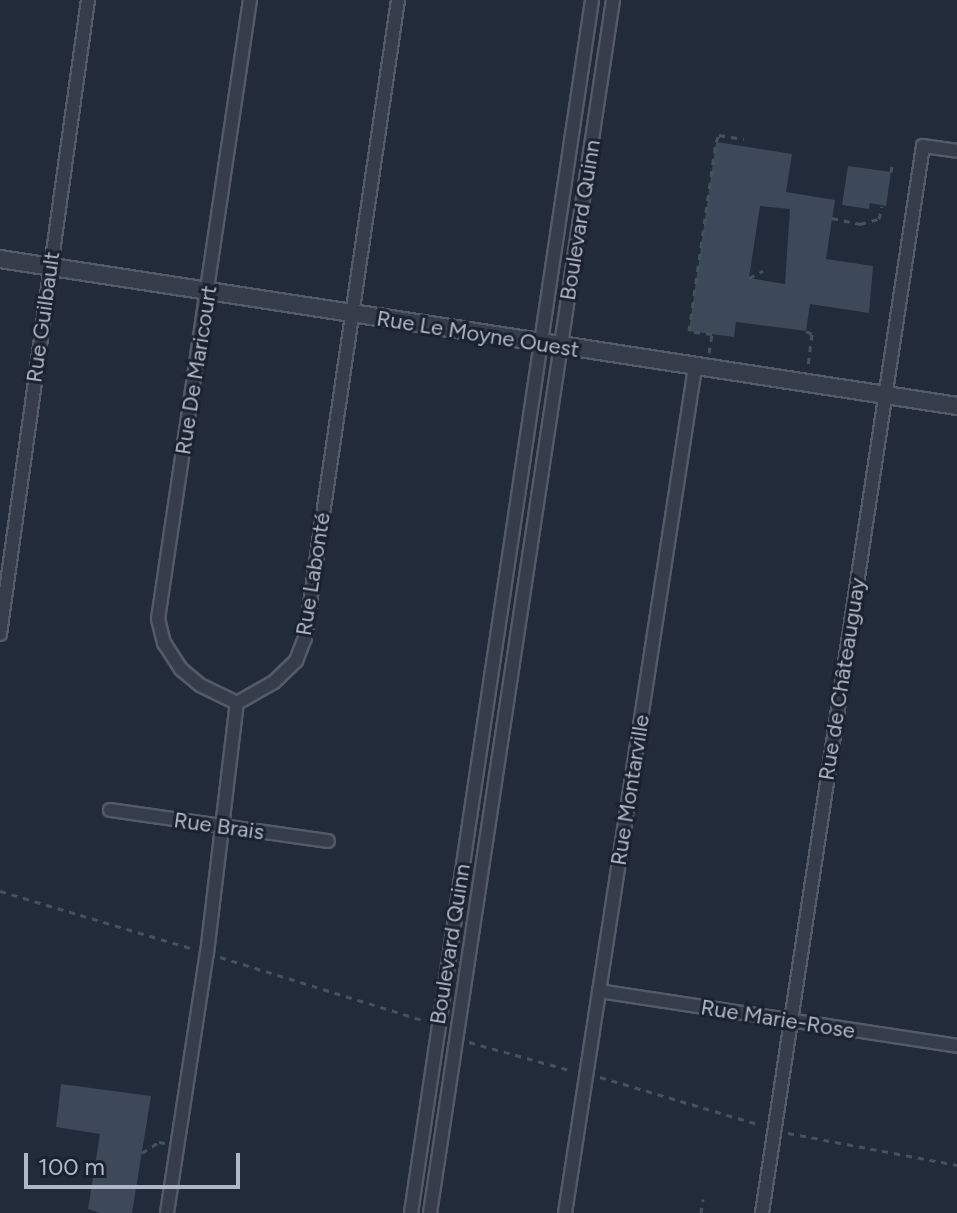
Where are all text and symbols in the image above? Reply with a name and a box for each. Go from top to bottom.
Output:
street label: Boulevard Quinn [554,138,606,302]
street label: Rue Guilbault [21,250,65,384]
street label: Rue De Maricourt [170,283,222,457]
street label: Rue Le Moyne Ouest [375,305,581,363]
street label: Rue Labonté [290,511,336,637]
street label: Rue de Châteauguay [813,576,871,782]
street label: Rue Montarville [605,713,655,867]
street label: Rue Brais [172,807,266,845]
street label: Boulevard Quinn [424,862,476,1026]
street label: Rue Marie-Rose [699,994,857,1044]
scale bar [28,1137,244,1187]
text: 100 m [38,1152,105,1181]

